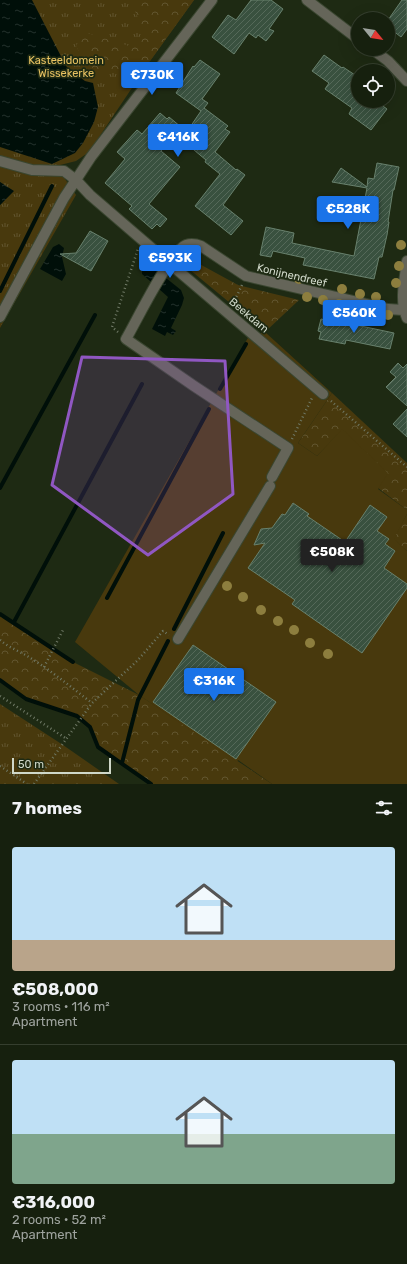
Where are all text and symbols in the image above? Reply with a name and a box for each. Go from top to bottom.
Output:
north arrow [351,12,395,56]
map controls [351,12,395,108]
park label: Kasteeldomein Wissekerke [28,54,104,80]
pin: €730K [124,62,180,96]
button: locate [351,64,395,108]
text: €730K [130,67,174,82]
pin: €416K [150,124,206,158]
text: €416K [157,129,199,144]
pin: €528K [320,196,376,230]
text: €528K [326,201,370,216]
pin: €593K [142,245,198,279]
text: €593K [148,250,192,265]
street label: Konijnendreef [256,261,329,290]
street label: Beekdam [226,295,271,336]
pin: €560K [326,300,382,334]
text: €560K [332,305,376,320]
pin: €508K [304,539,360,573]
text: €508K [310,544,354,559]
pin: €316K [186,668,242,702]
text: €316K [193,673,235,688]
scale bar [12,756,111,775]
text: 50 m [18,758,44,771]
icon: filters [373,797,395,819]
text: 7 homes [12,798,82,818]
icon: home [168,873,240,945]
text: €508,000 [12,979,99,999]
text: 3 rooms · 116 m² [12,999,110,1014]
text: Apartment [12,1014,77,1029]
icon: home [168,1086,240,1158]
text: €316,000 [12,1192,95,1212]
text: 2 rooms · 52 m² [12,1212,106,1227]
text: Apartment [12,1227,77,1242]

